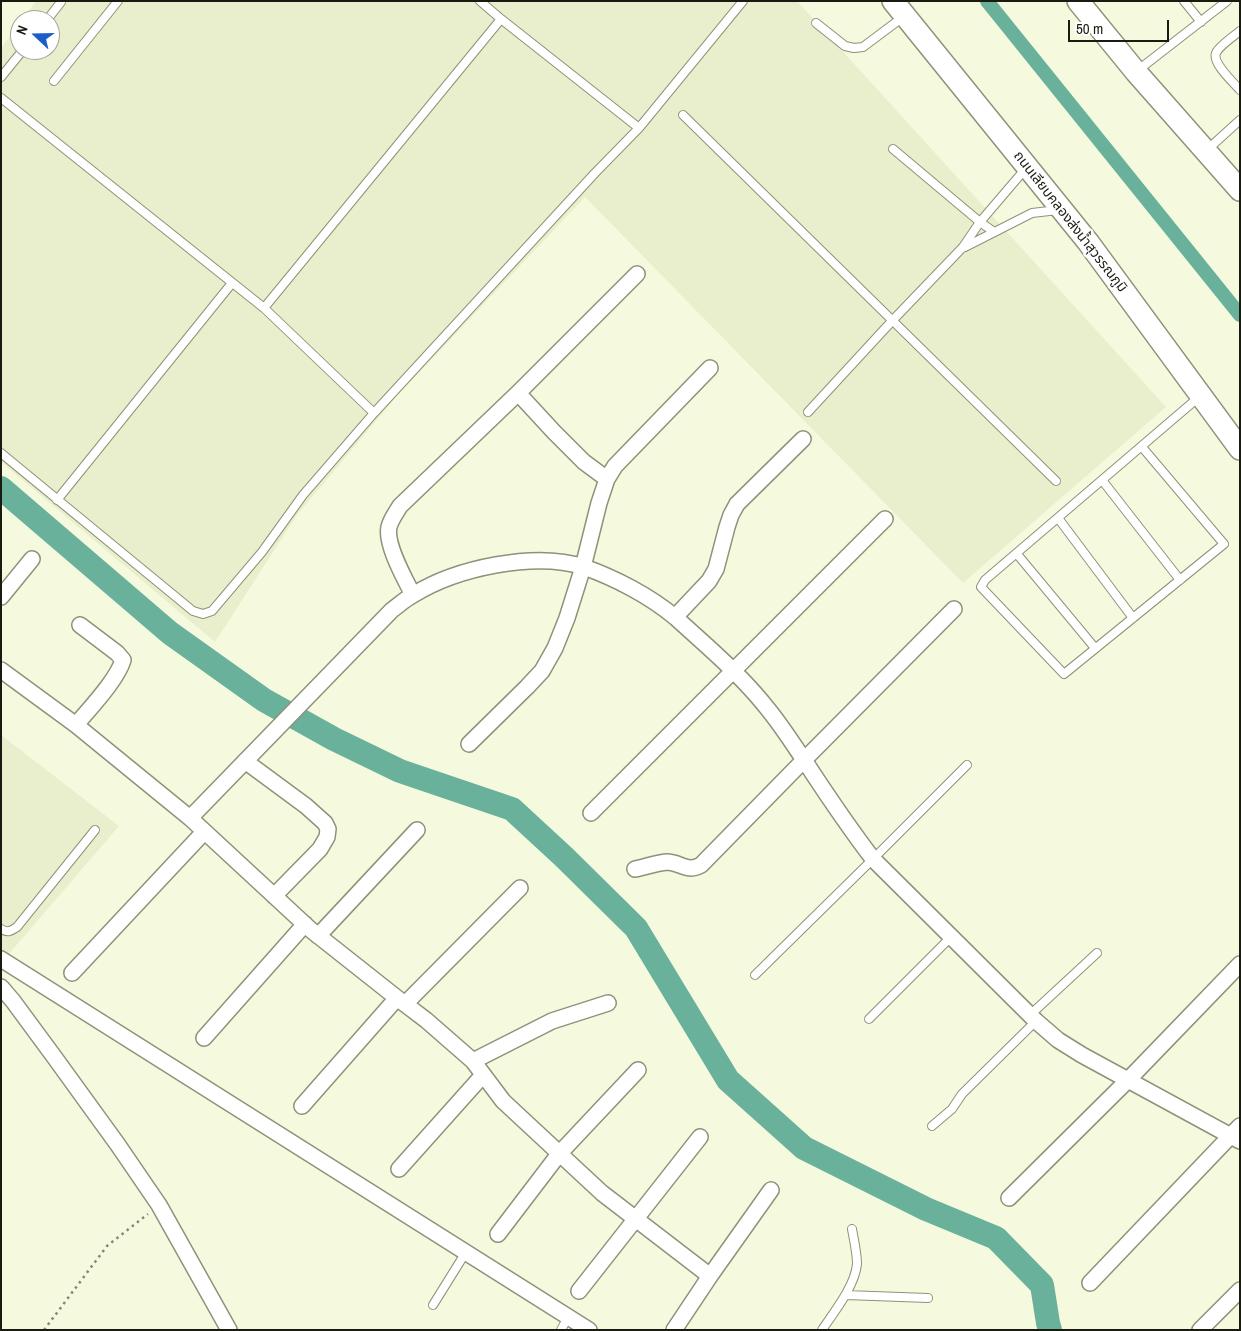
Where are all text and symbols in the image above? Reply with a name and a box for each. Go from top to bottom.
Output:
north arrow [10,10,60,60]
scale bar [1071,10,1172,42]
text: 50 m [1076,18,1103,39]
text: N [12,23,32,37]
street label: ถนนเลียบคลองส่งน้ำสุวรรณภูมิ [1010,148,1130,296]

